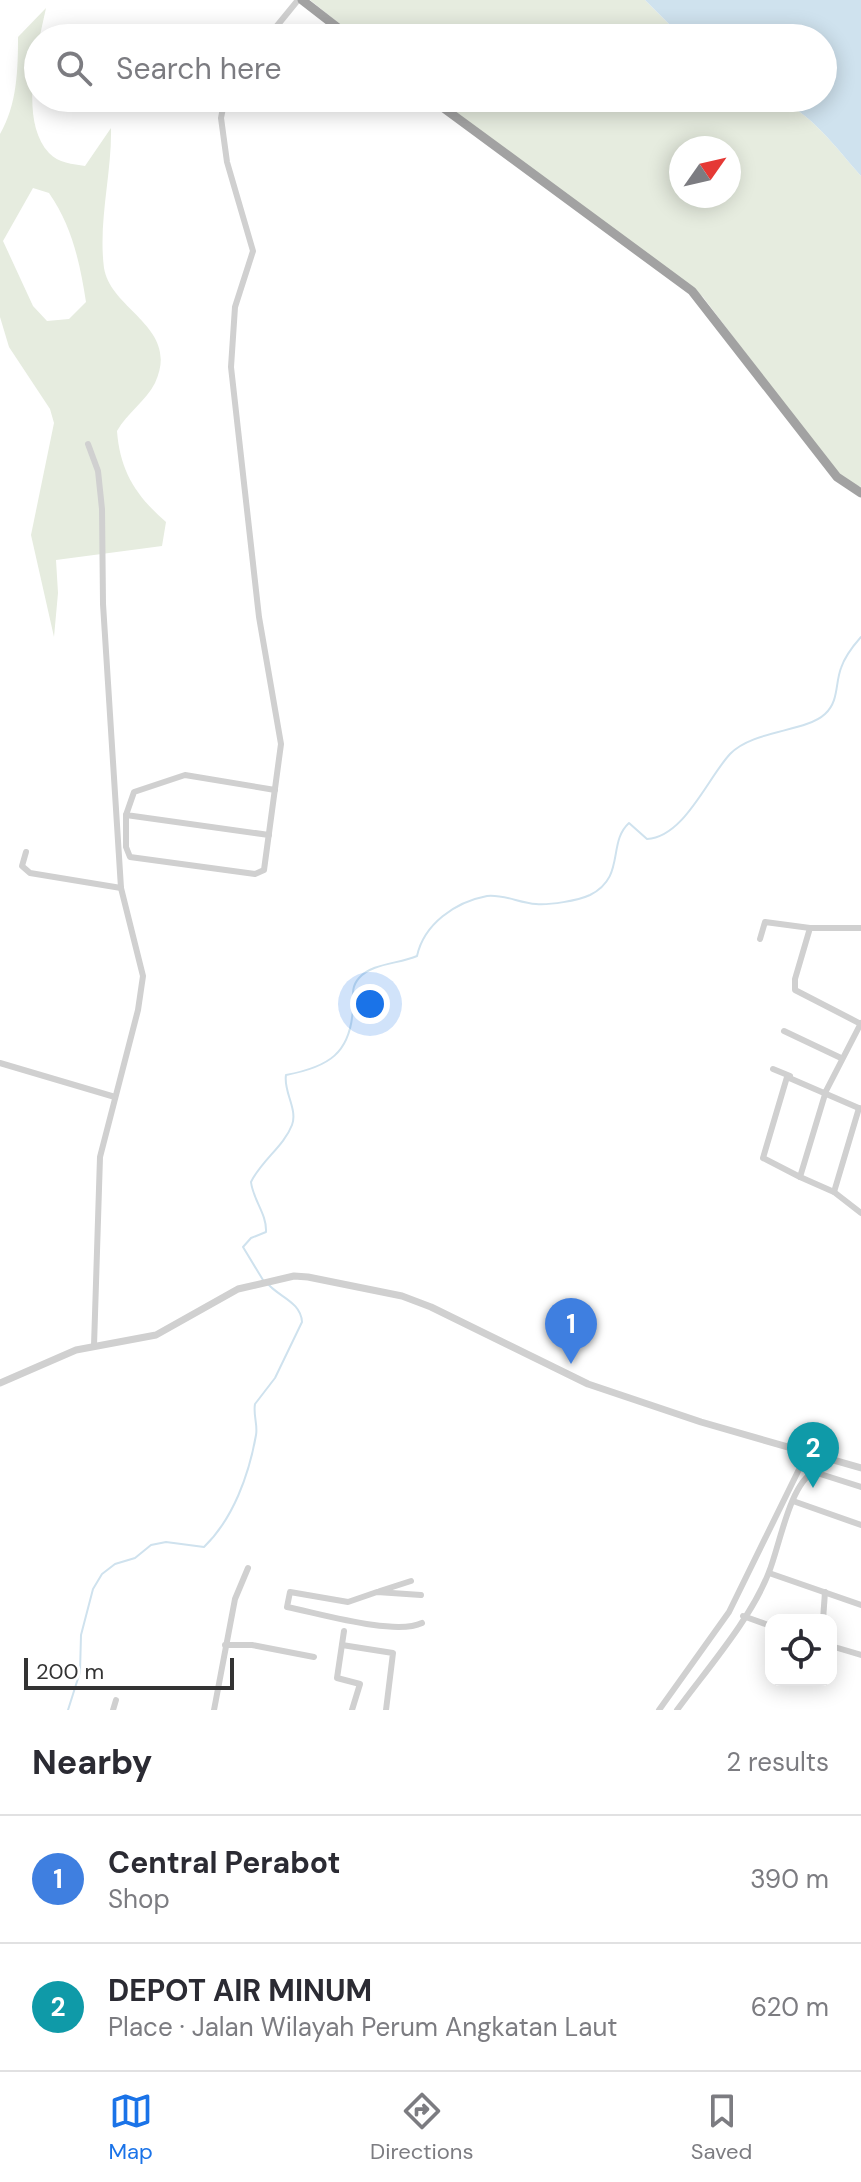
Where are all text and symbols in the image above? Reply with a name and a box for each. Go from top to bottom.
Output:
search box [24,24,837,112]
icon: search [52,46,96,90]
text: Search here [116,49,282,88]
north arrow [669,136,741,208]
your location [350,984,390,1024]
pin: 1 [545,1298,597,1364]
pin: 2 [787,1422,839,1488]
map controls [765,1614,837,1686]
button: locate [765,1614,837,1686]
scale bar [24,1654,234,1690]
text: 200 m [36,1657,104,1686]
text: Nearby [32,1740,152,1785]
text: 2 results [726,1745,829,1779]
text: Central Perabot [108,1843,341,1882]
text: 1 [53,1862,63,1896]
text: 390 m [750,1862,829,1896]
text: Shop [108,1882,170,1916]
text: DEPOT AIR MINUM [108,1971,372,2010]
text: 2 [50,1990,66,2024]
text: 620 m [751,1990,829,2024]
text: Place · Jalan Wilayah Perum Angkatan Laut [108,2010,618,2044]
tab: Map [109,2089,153,2166]
tab: Directions [370,2089,474,2166]
tab: Saved [691,2089,752,2166]

